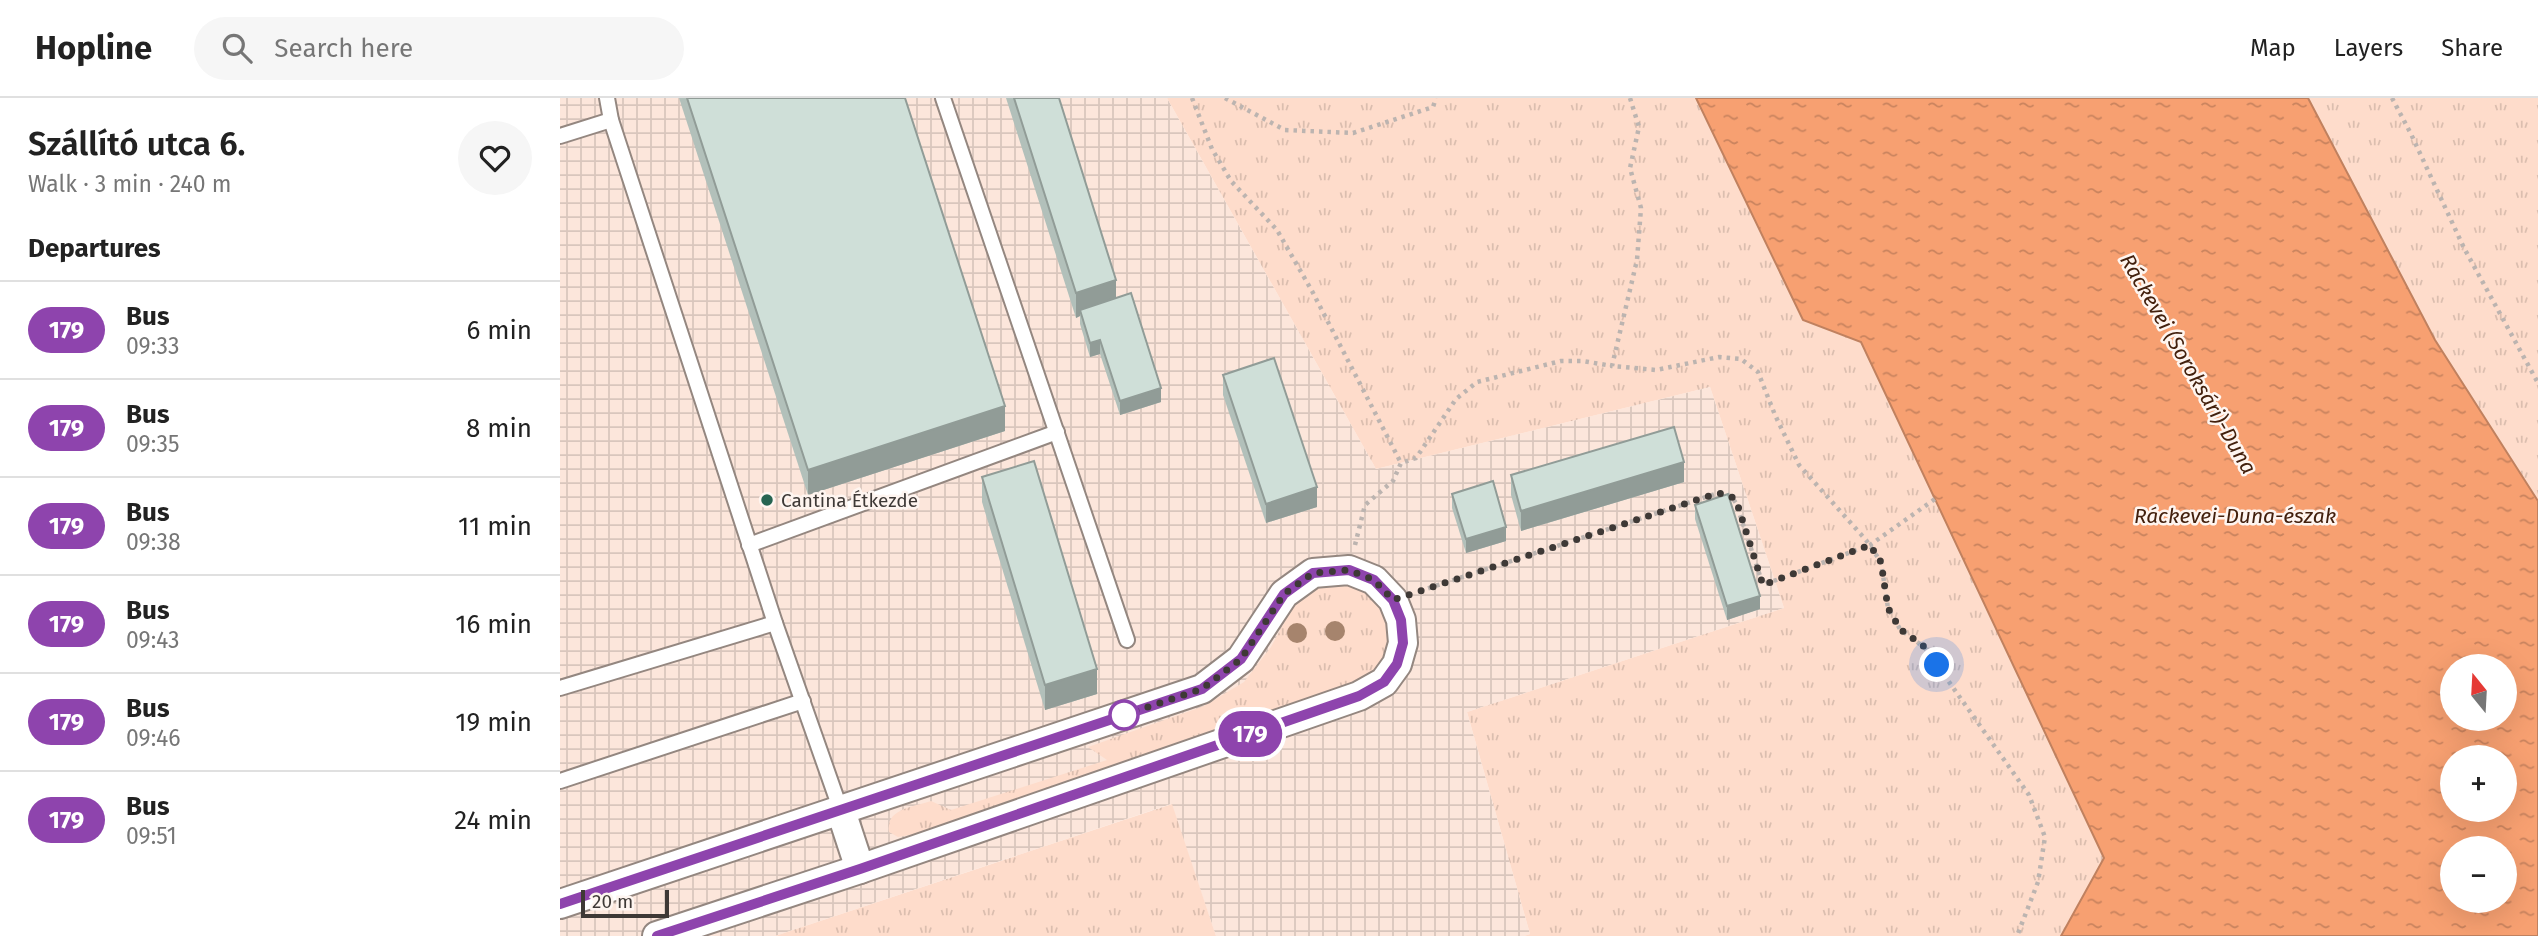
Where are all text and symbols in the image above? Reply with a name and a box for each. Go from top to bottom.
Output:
search box [194,17,684,80]
text: Hopline [35,28,152,68]
icon: search [218,29,256,67]
text: Search here [274,33,413,64]
text: Map [2250,34,2296,62]
text: Layers [2334,34,2403,62]
text: Share [2441,34,2503,62]
button: heart [458,121,532,195]
text: Szállító utca 6. [28,124,245,164]
text: Walk · 3 min · 240 m [28,170,231,198]
text: Departures [28,233,161,264]
water label: Ráckevei (Soroksári)-Duna [2114,249,2262,479]
text: Bus [126,301,169,332]
text: 6 min [466,315,532,346]
text: 179 [49,316,84,344]
text: 09:33 [126,332,179,360]
text: Bus [126,399,169,430]
text: 8 min [466,413,532,444]
text: 179 [49,414,84,442]
text: 09:35 [126,430,179,458]
place label: Cantina Étkezde [781,489,918,512]
marker: Cantina Étkezde [759,492,775,508]
text: Bus [126,497,169,528]
water label: Ráckevei-Duna-észak [2134,503,2336,529]
text: 11 min [458,511,532,542]
text: 179 [49,512,84,540]
text: 09:38 [126,528,181,556]
text: Bus [126,595,169,626]
text: 16 min [455,609,532,640]
text: 179 [49,610,84,638]
text: 09:43 [126,626,179,654]
your location [1919,647,1954,682]
north arrow [2440,654,2516,732]
map controls [2440,654,2517,913]
text: Bus [126,693,169,724]
unlabelled marker [1109,700,1139,730]
text: 19 min [455,707,532,738]
text: 179 [49,708,84,736]
line badge: 179 [1210,711,1290,757]
text: 179 [1232,720,1268,748]
text: 09:46 [126,724,181,752]
button: + [2440,745,2517,822]
text: Bus [126,791,169,822]
text: 24 min [454,805,532,836]
text: 179 [49,806,84,834]
text: 09:51 [126,822,177,850]
button: − [2440,836,2517,913]
scale bar [581,887,668,919]
text: 20 m [592,890,633,913]

